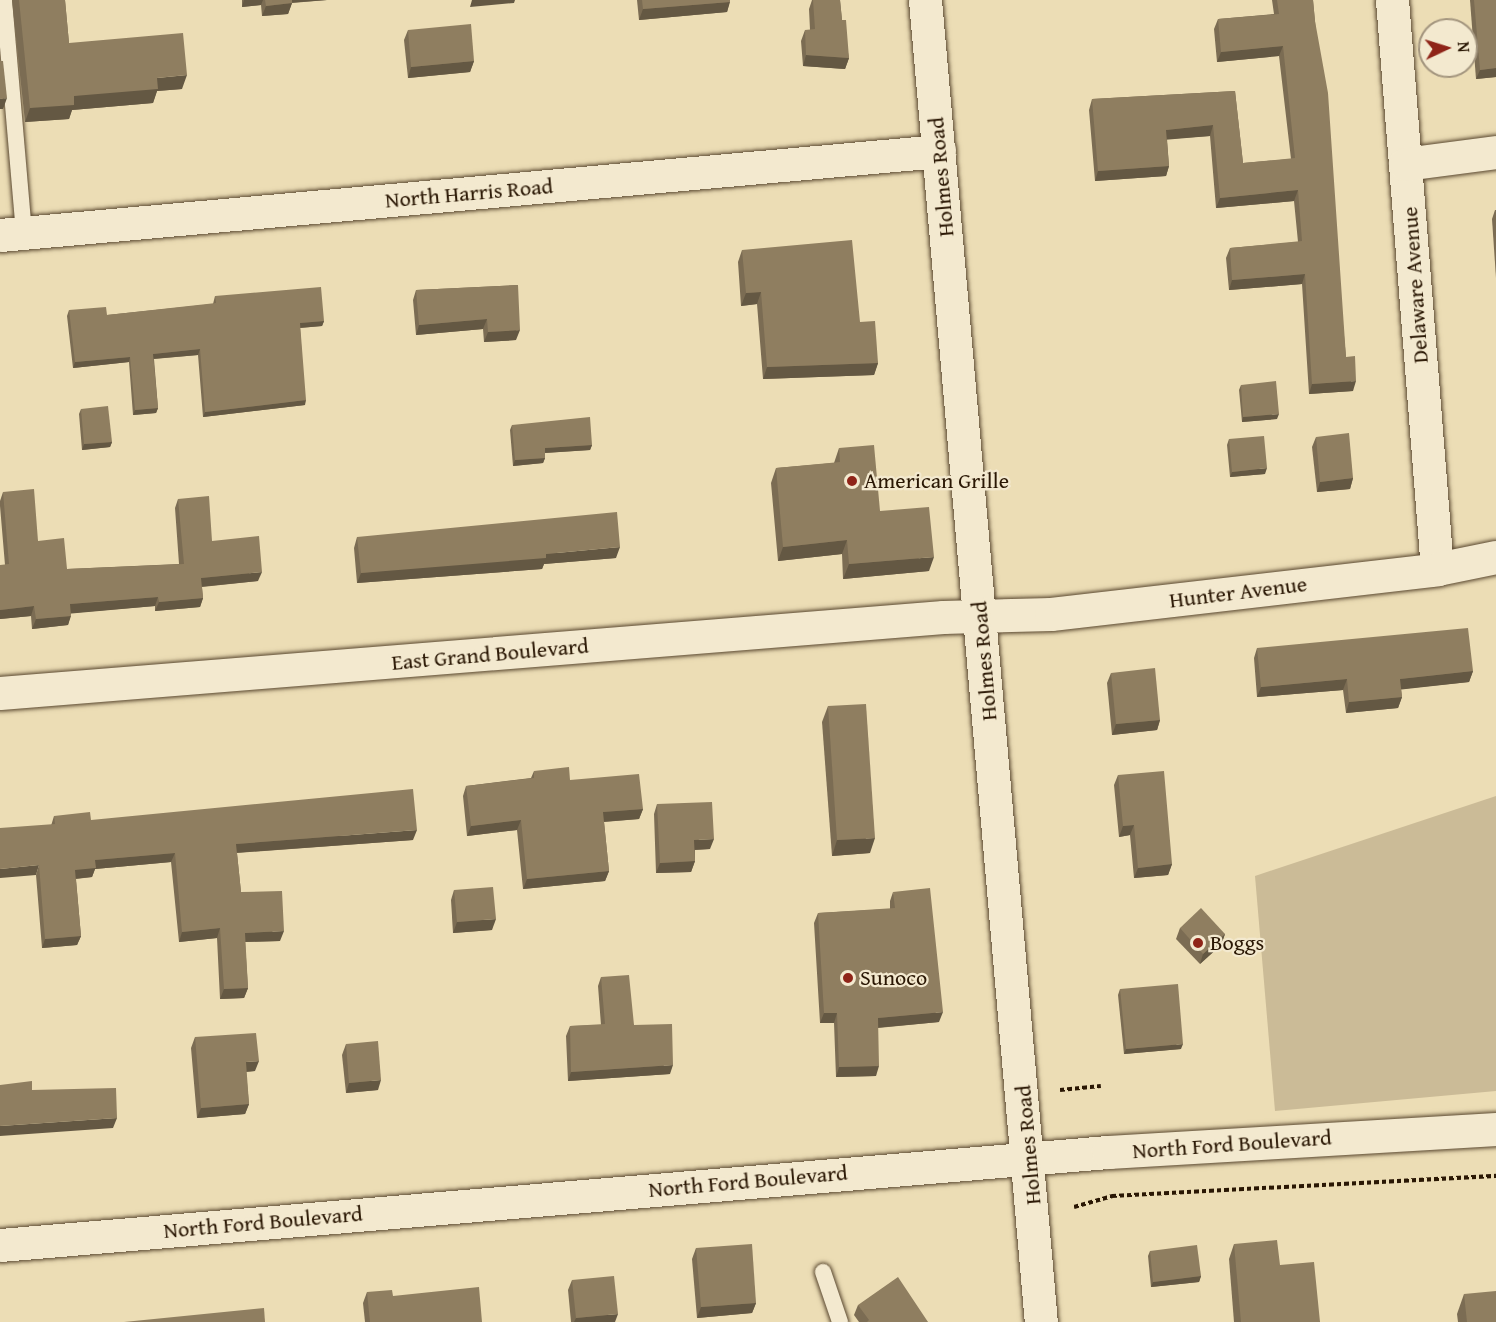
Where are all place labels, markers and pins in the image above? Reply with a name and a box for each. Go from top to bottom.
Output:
place label: American Grille [864,468,1009,494]
marker: American Grille [845,474,859,488]
place label: Boggs [1210,930,1264,956]
marker: Boggs [1191,936,1205,950]
place label: Sunoco [860,965,927,991]
marker: Sunoco [841,971,855,985]

